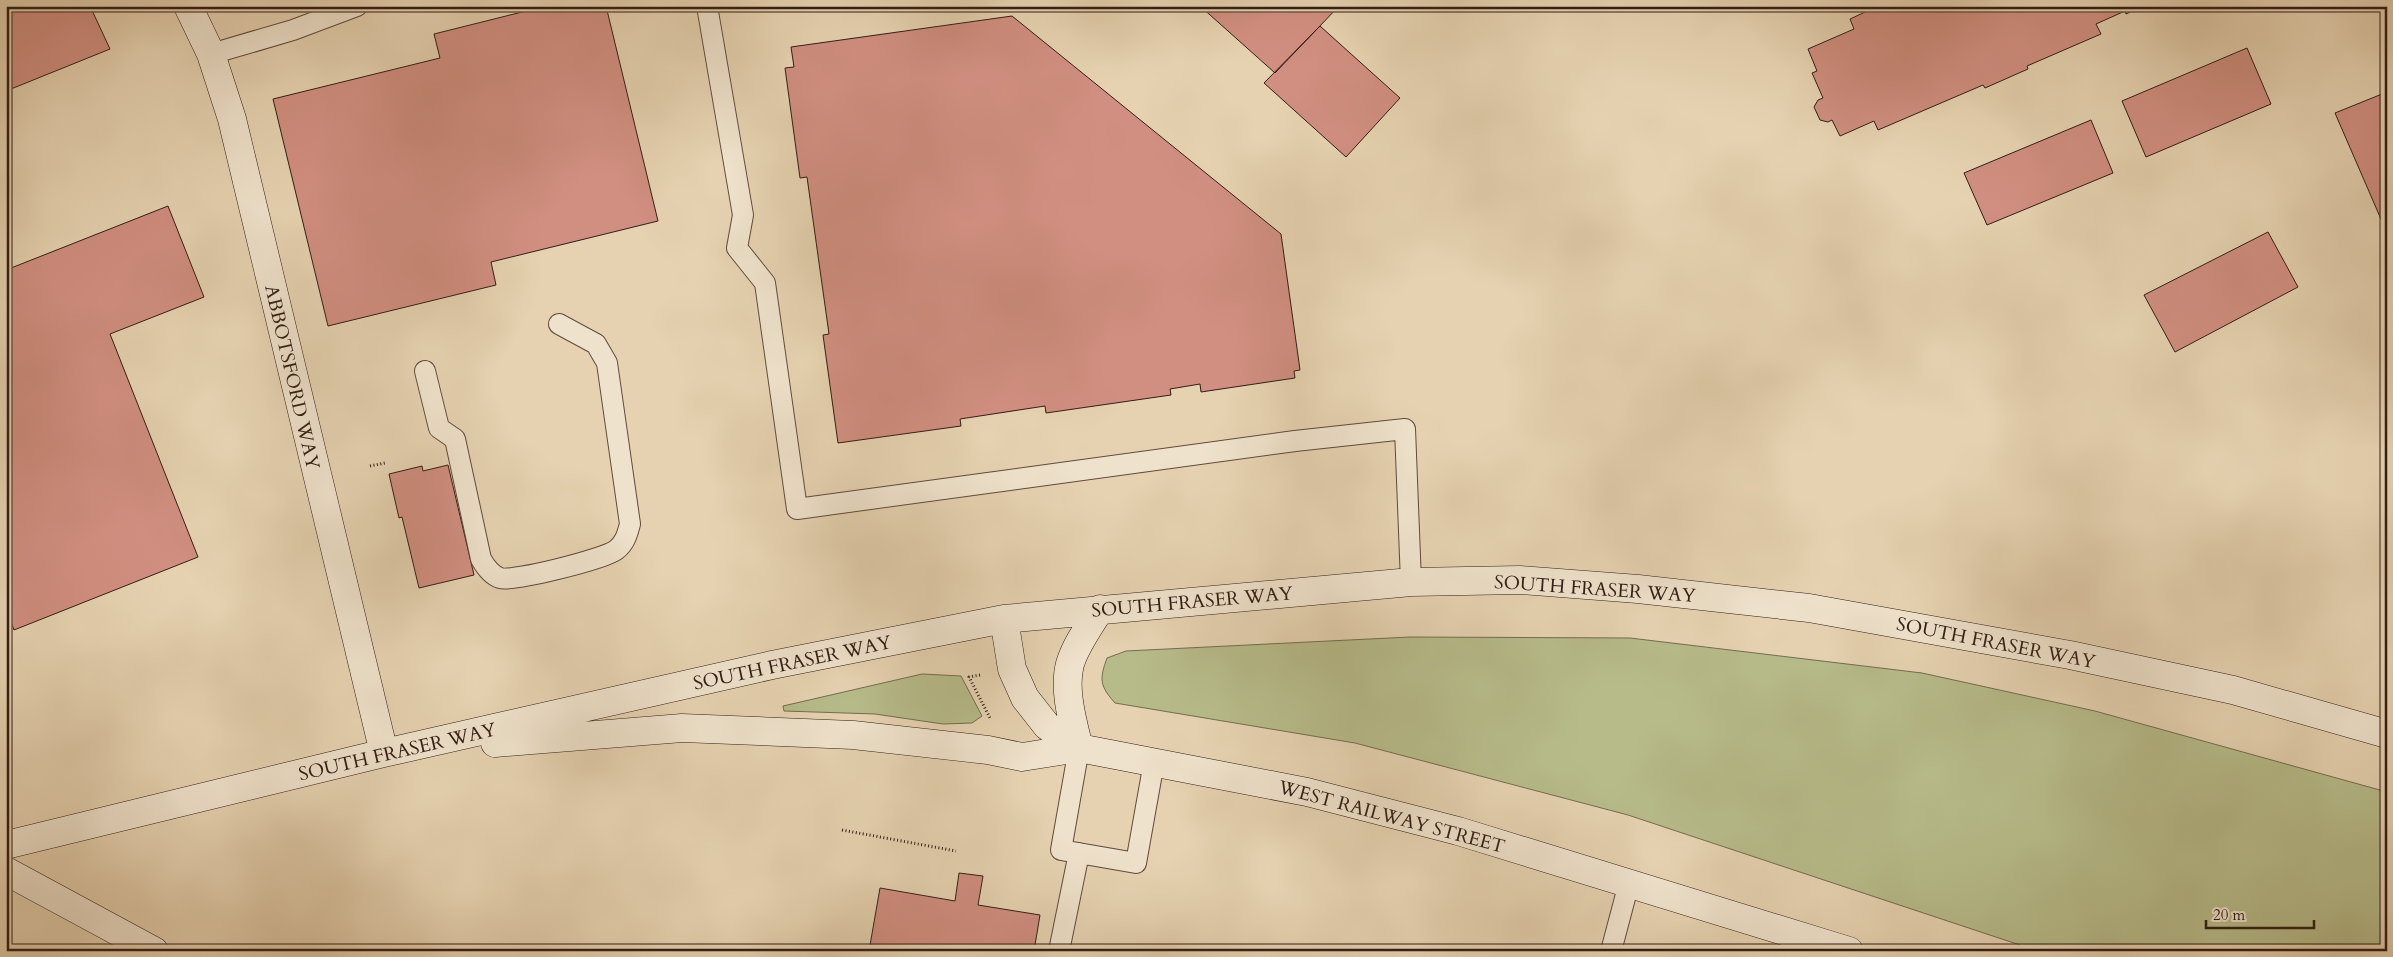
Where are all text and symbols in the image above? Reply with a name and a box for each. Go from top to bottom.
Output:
street label: ABBOTSFORD WAY [258,282,326,473]
street label: SOUTH FRASER WAY [1493,569,1697,609]
street label: SOUTH FRASER WAY [1090,580,1295,624]
street label: SOUTH FRASER WAY [1894,611,2098,675]
street label: SOUTH FRASER WAY [691,629,895,697]
street label: SOUTH FRASER WAY [296,716,499,787]
street label: WEST RAILWAY STREET [1275,774,1508,860]
scale bar [2206,897,2313,929]
text: 20 m [2213,905,2245,925]

